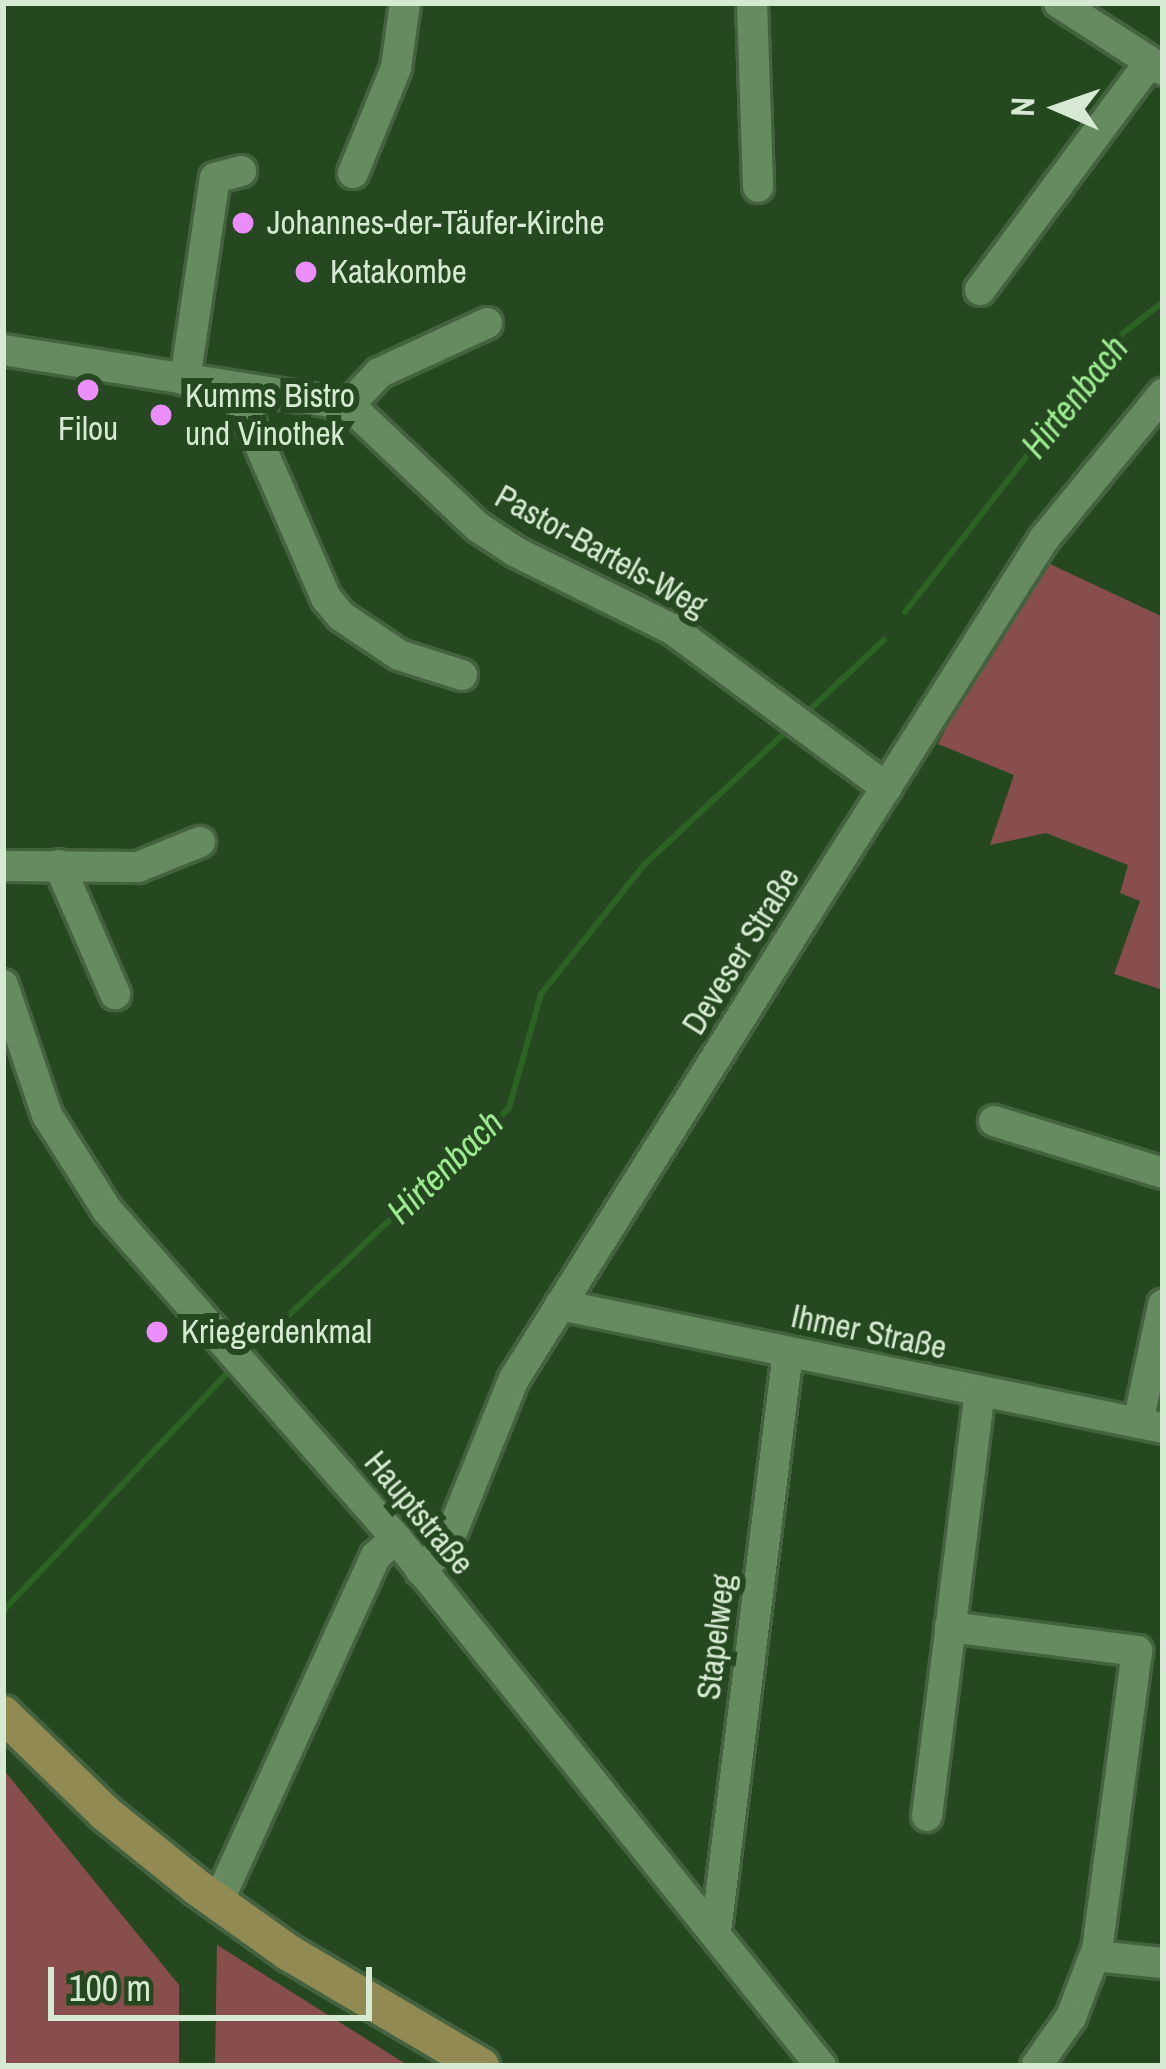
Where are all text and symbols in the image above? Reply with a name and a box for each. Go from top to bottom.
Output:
north arrow [998,48,1118,168]
text: N [1000,96,1044,117]
place label: Johannes-der-Täufer-Kirche [267,203,604,243]
marker: Johannes-der-Täufer-Kirche [230,210,256,236]
place label: Katakombe [330,252,467,292]
marker: Katakombe [293,259,319,285]
water label: Hirtenbach [1013,327,1137,467]
place label: Kumms Bistro und Vinothek [185,376,355,454]
marker: Filou [75,377,101,403]
marker: Kumms Bistro und Vinothek [148,402,174,428]
place label: Filou [58,409,118,449]
street label: Pastor-Bartels-Weg [488,477,714,625]
street label: Deveser Straße [674,860,808,1042]
water label: Hirtenbach [378,1101,512,1233]
street label: Ihmer Straße [788,1296,950,1368]
place label: Kriegerdenkmal [181,1312,372,1352]
marker: Kriegerdenkmal [144,1319,170,1345]
street label: Hauptstraße [356,1443,482,1583]
street label: Stapelweg [689,1572,743,1702]
scale bar [54,1943,378,2017]
text: 100 m [69,1964,151,2012]

